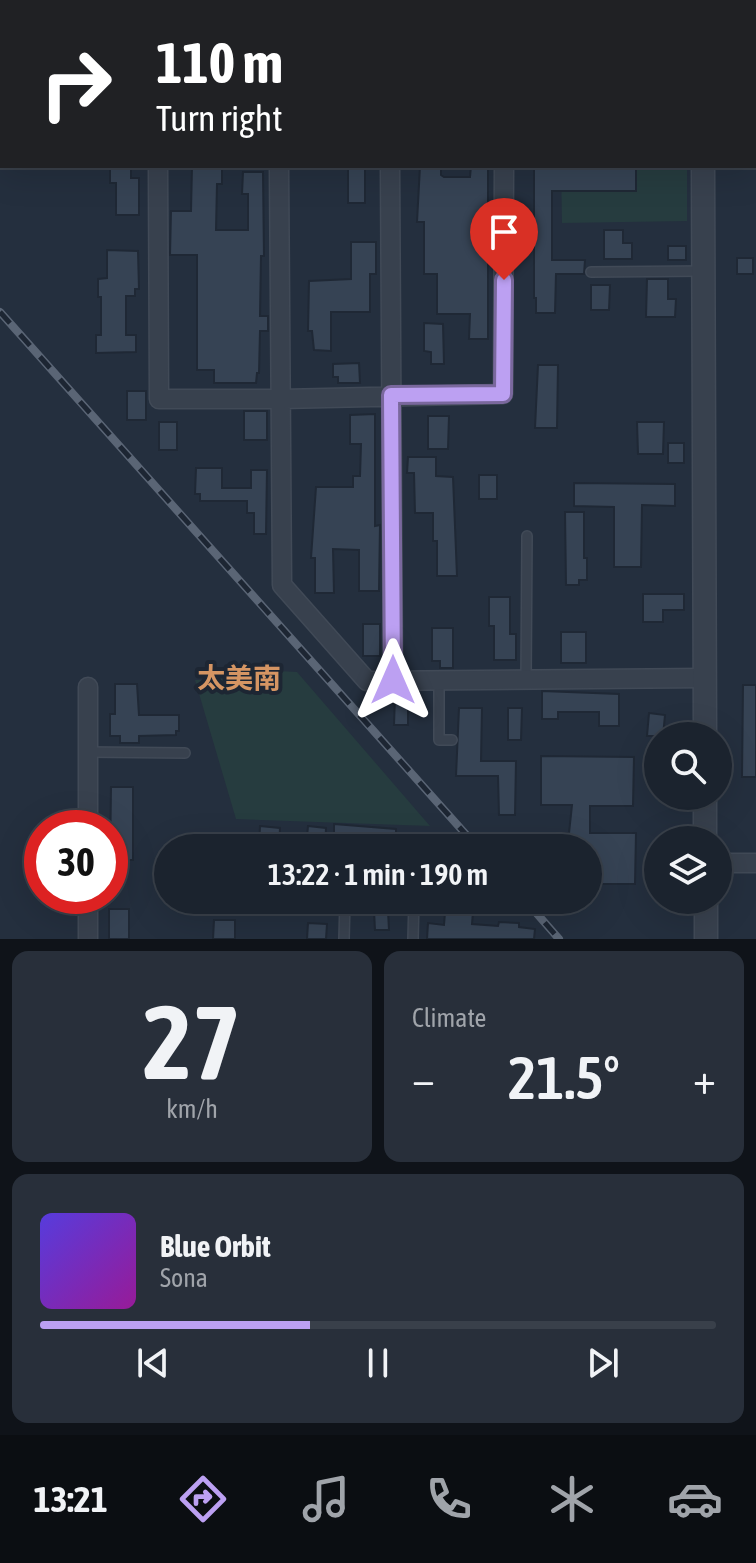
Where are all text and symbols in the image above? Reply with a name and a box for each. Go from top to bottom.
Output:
text: 110 m [156,31,283,95]
icon: right [24,32,128,136]
text: Turn right [156,97,283,139]
pin [470,198,538,280]
icon: arrive [482,210,526,254]
position arrow [351,638,435,722]
district label: 太美南 [197,662,281,694]
map controls [644,722,732,914]
button: search [644,722,732,810]
speed limit sign: 30 [24,810,128,914]
button: layers [644,826,732,914]
text: 13:22 · 1 min · 190 m [268,857,488,891]
text: 27 [143,982,241,1101]
text: Climate [412,1003,486,1033]
text: 21.5° [508,1043,620,1112]
text: − [412,1053,435,1103]
text: + [693,1053,716,1103]
text: km/h [166,1094,218,1124]
text: Blue Orbit [160,1229,271,1263]
text: Sona [160,1263,208,1293]
icon: previous [131,1341,175,1385]
icon: pause [356,1341,400,1385]
icon: next [581,1341,625,1385]
icon: directions [175,1471,231,1527]
icon: music [298,1471,354,1527]
icon: phone [421,1471,477,1527]
icon: climate [544,1471,600,1527]
icon: car [667,1471,723,1527]
text: 13:21 [33,1478,108,1520]

